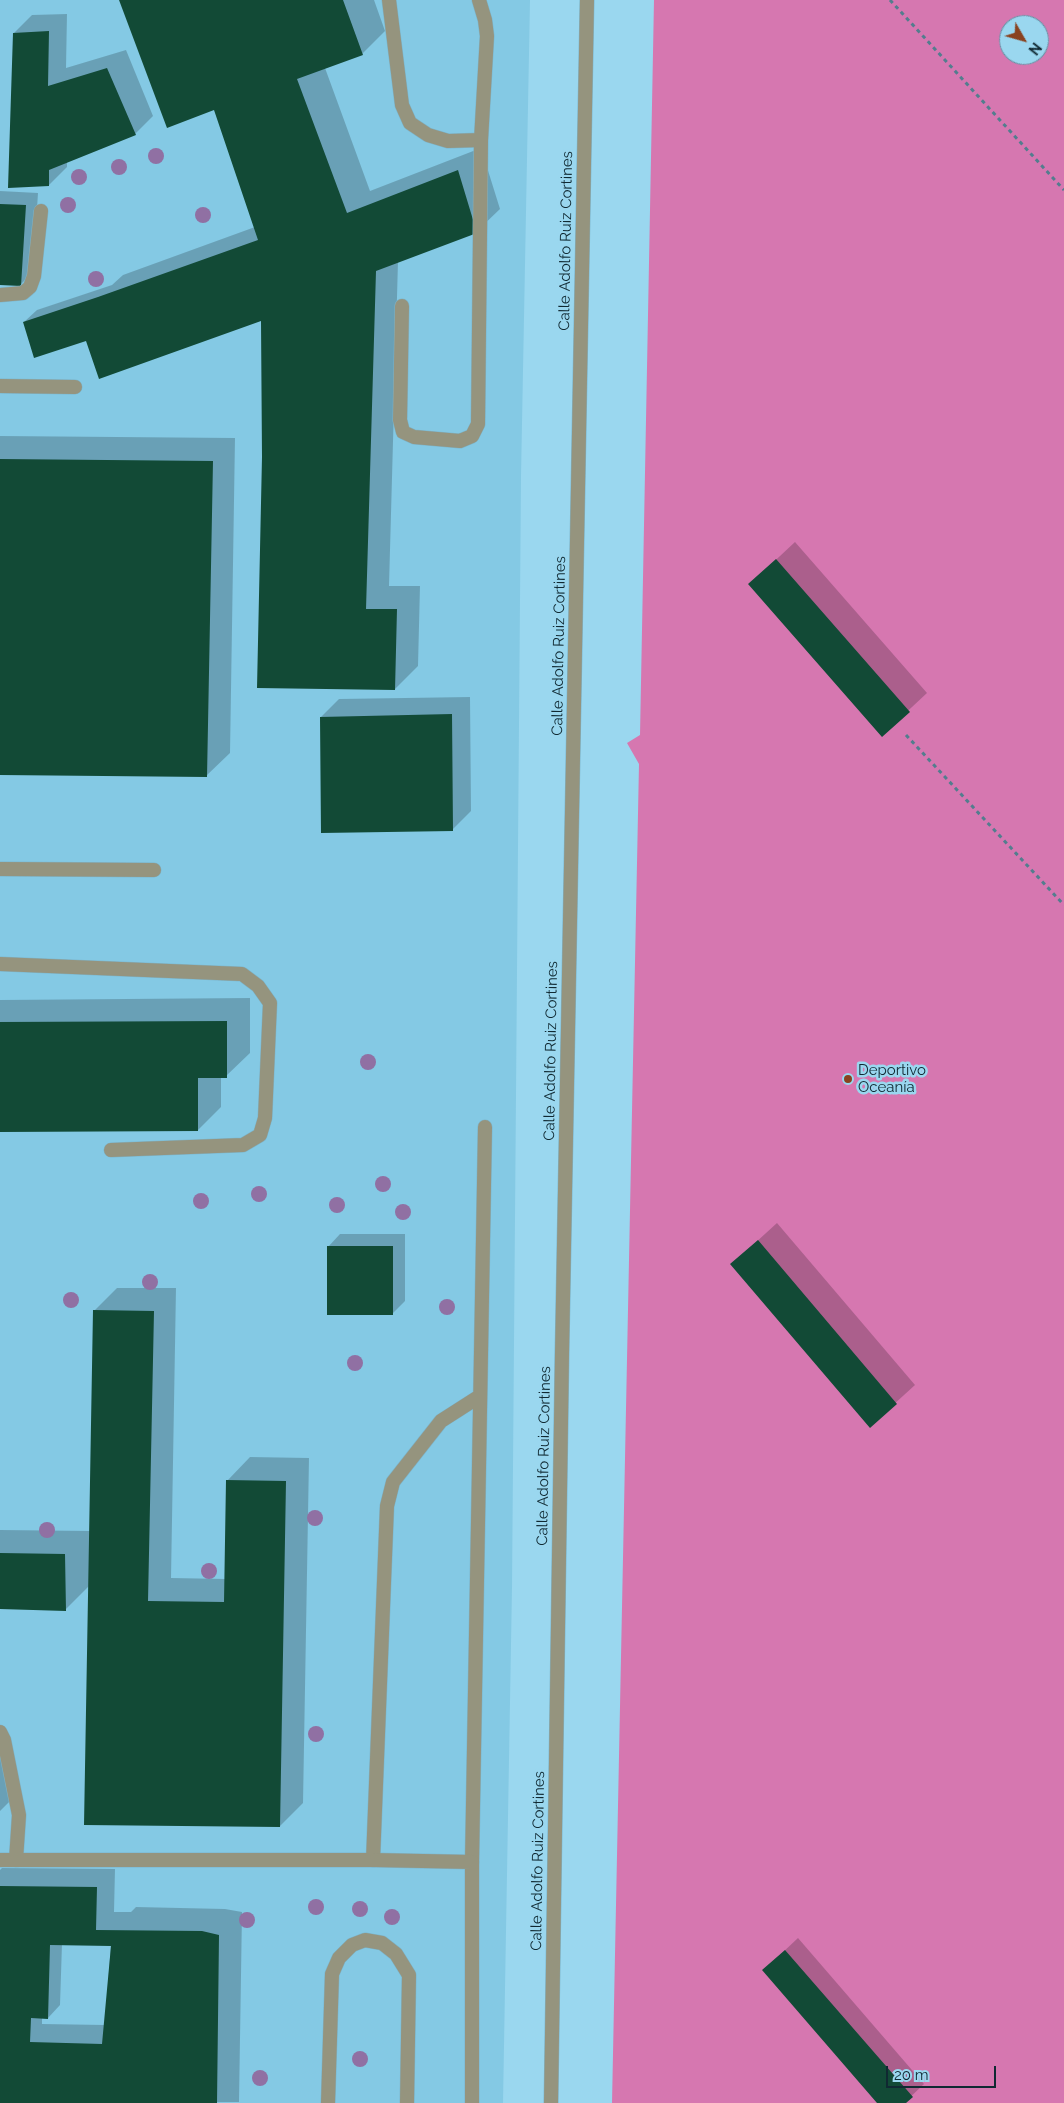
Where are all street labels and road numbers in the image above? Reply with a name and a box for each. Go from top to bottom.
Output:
street label: Calle Adolfo Ruiz Cortines [555,151,577,331]
street label: Calle Adolfo Ruiz Cortines [548,556,570,736]
street label: Calle Adolfo Ruiz Cortines [540,961,562,1141]
street label: Calle Adolfo Ruiz Cortines [533,1366,555,1546]
street label: Calle Adolfo Ruiz Cortines [527,1771,549,1951]

